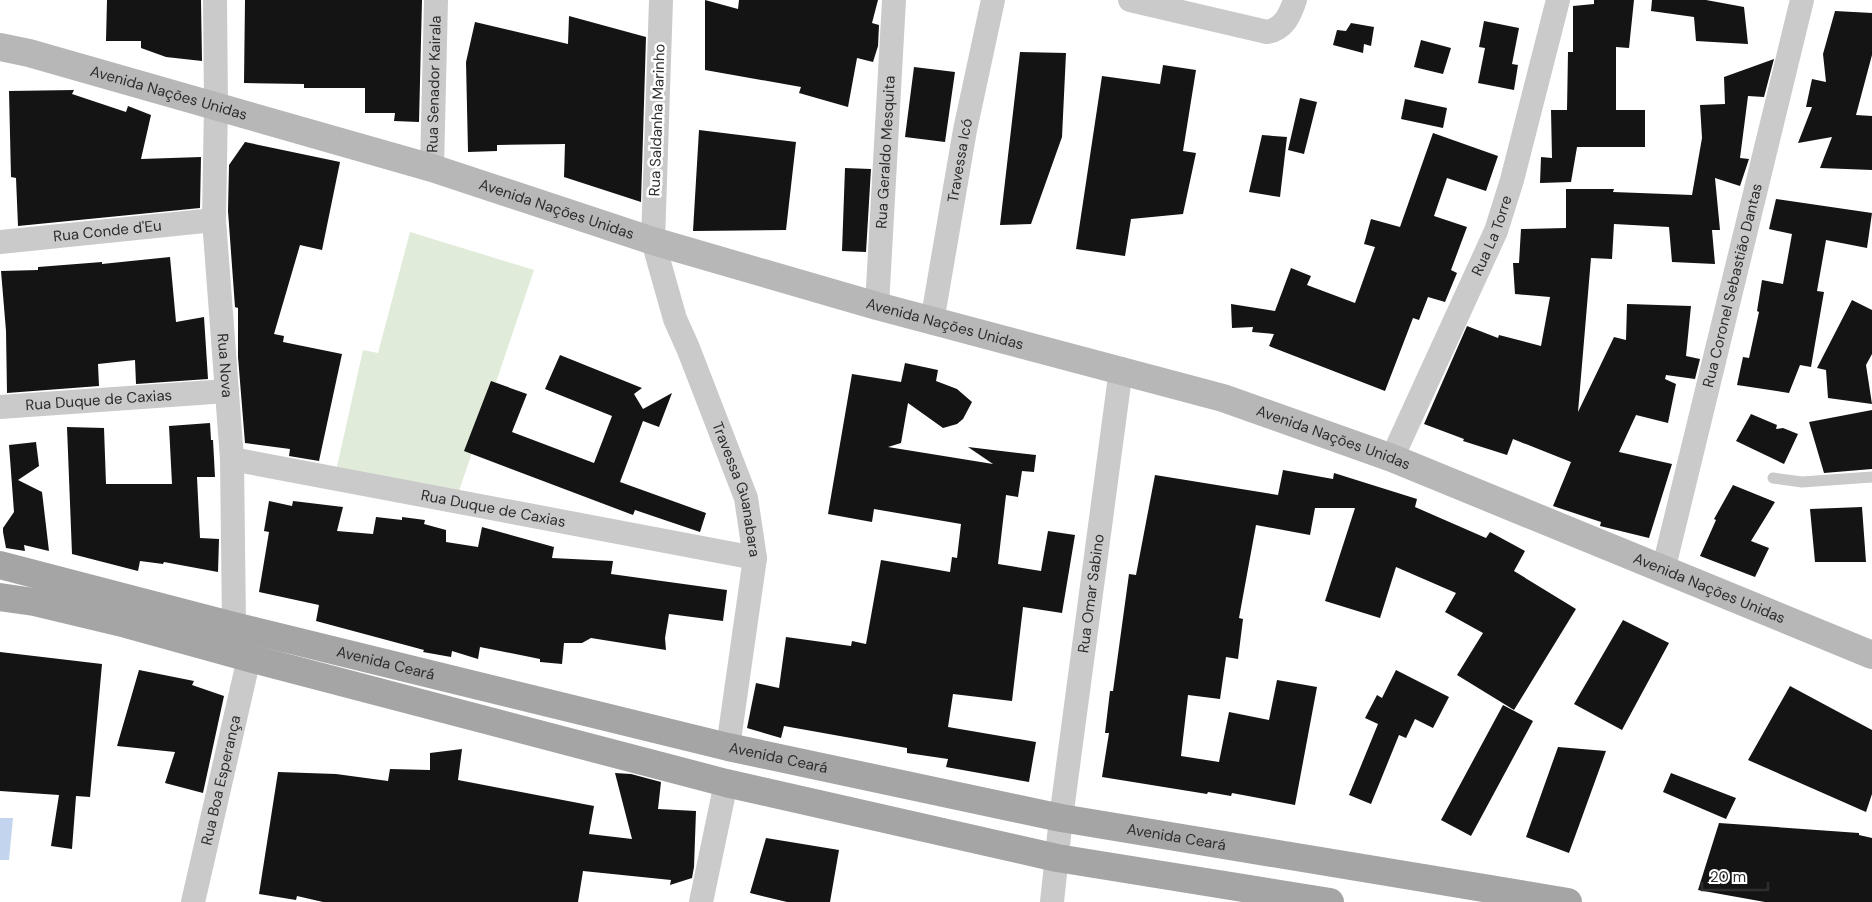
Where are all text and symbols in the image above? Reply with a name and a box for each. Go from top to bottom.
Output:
street label: Rua Senador Kairala [422,15,446,153]
street label: Rua Saldanha Marinho [644,43,670,197]
street label: Avenida Nações Unidas [88,61,250,125]
street label: Rua Geraldo Mesquita [871,75,900,229]
street label: Travessa Icó [943,116,977,204]
street label: Avenida Nações Unidas [476,174,637,244]
street label: Rua Coronel Sebastião Dantas [1698,181,1767,389]
street label: Rua La Torre [1467,193,1517,279]
street label: Rua Conde d'Eu [52,215,163,246]
street label: Avenida Nações Unidas [864,293,1026,355]
street label: Rua Nova [213,333,237,398]
street label: Rua Duque de Caxias [25,385,173,415]
street label: Avenida Nações Unidas [1254,401,1414,475]
street label: Travessa Guanabara [707,419,765,558]
street label: Rua Duque de Caxias [419,485,567,532]
street label: Rua Omar Sabino [1073,533,1109,654]
street label: Avenida Nações Unidas [1630,548,1788,628]
street label: Avenida Ceará [335,642,437,685]
street label: Rua Boa Esperança [196,713,246,847]
street label: Avenida Ceará [727,738,830,778]
street label: Avenida Ceará [1125,819,1228,855]
scale bar [1702,860,1768,892]
text: 20 m [1710,867,1746,887]

